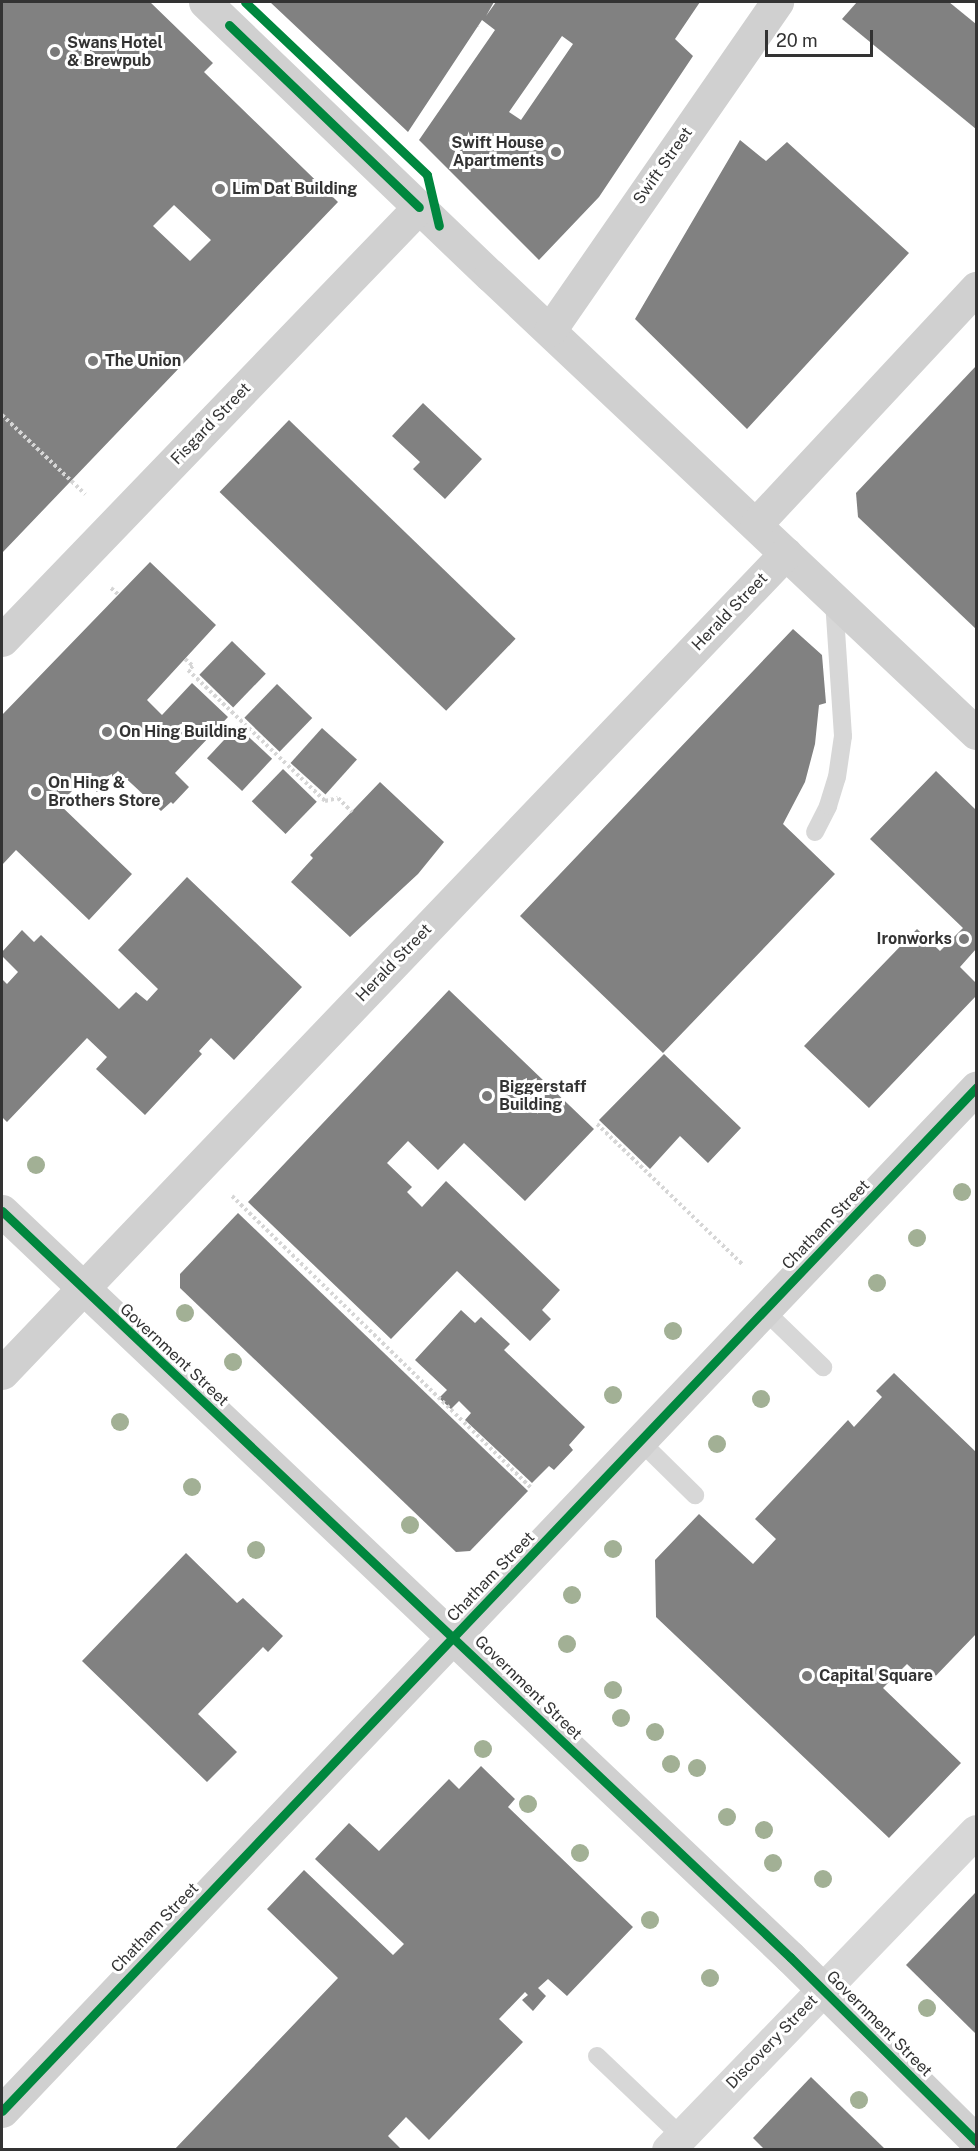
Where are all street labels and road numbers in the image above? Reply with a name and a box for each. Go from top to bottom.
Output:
street label: Swift Street [629,124,697,208]
street label: Fisgard Street [167,379,255,469]
street label: Herald Street [688,569,772,655]
street label: Herald Street [352,920,436,1006]
street label: Chatham Street [778,1176,874,1274]
street label: Government Street [116,1300,232,1410]
street label: Chatham Street [443,1528,539,1626]
street label: Government Street [470,1632,586,1744]
street label: Chatham Street [107,1879,203,1977]
street label: Government Street [822,1967,936,2081]
street label: Discovery Street [722,1991,822,2093]

